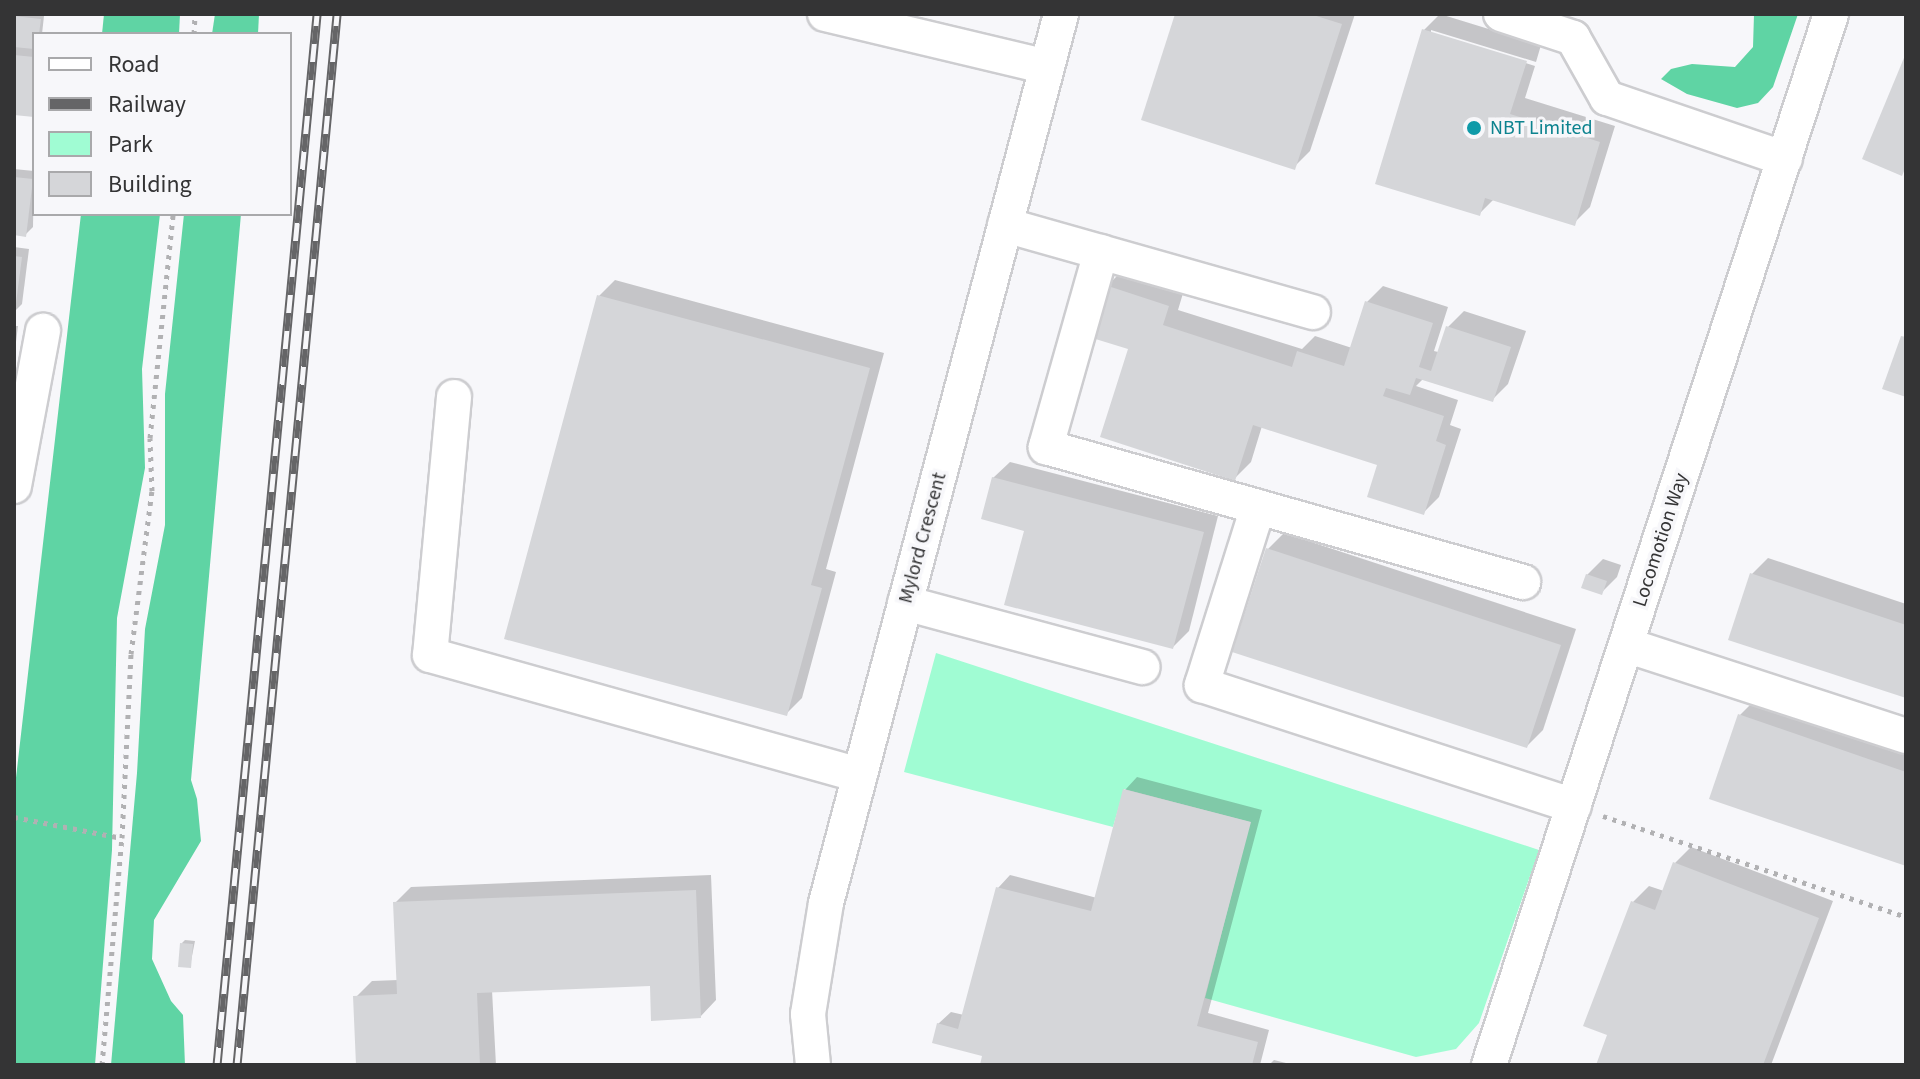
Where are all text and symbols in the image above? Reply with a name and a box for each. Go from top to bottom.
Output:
legend [32,32,292,216]
text: Road [108,47,160,82]
text: Railway [108,87,186,122]
place label: NBT Limited [1490,116,1593,140]
marker: NBT Limited [1465,119,1483,137]
text: Park [108,127,153,162]
text: Building [108,167,192,202]
street label: Mylord Crescent [894,470,952,606]
street label: Locomotion Way [1628,470,1694,610]

